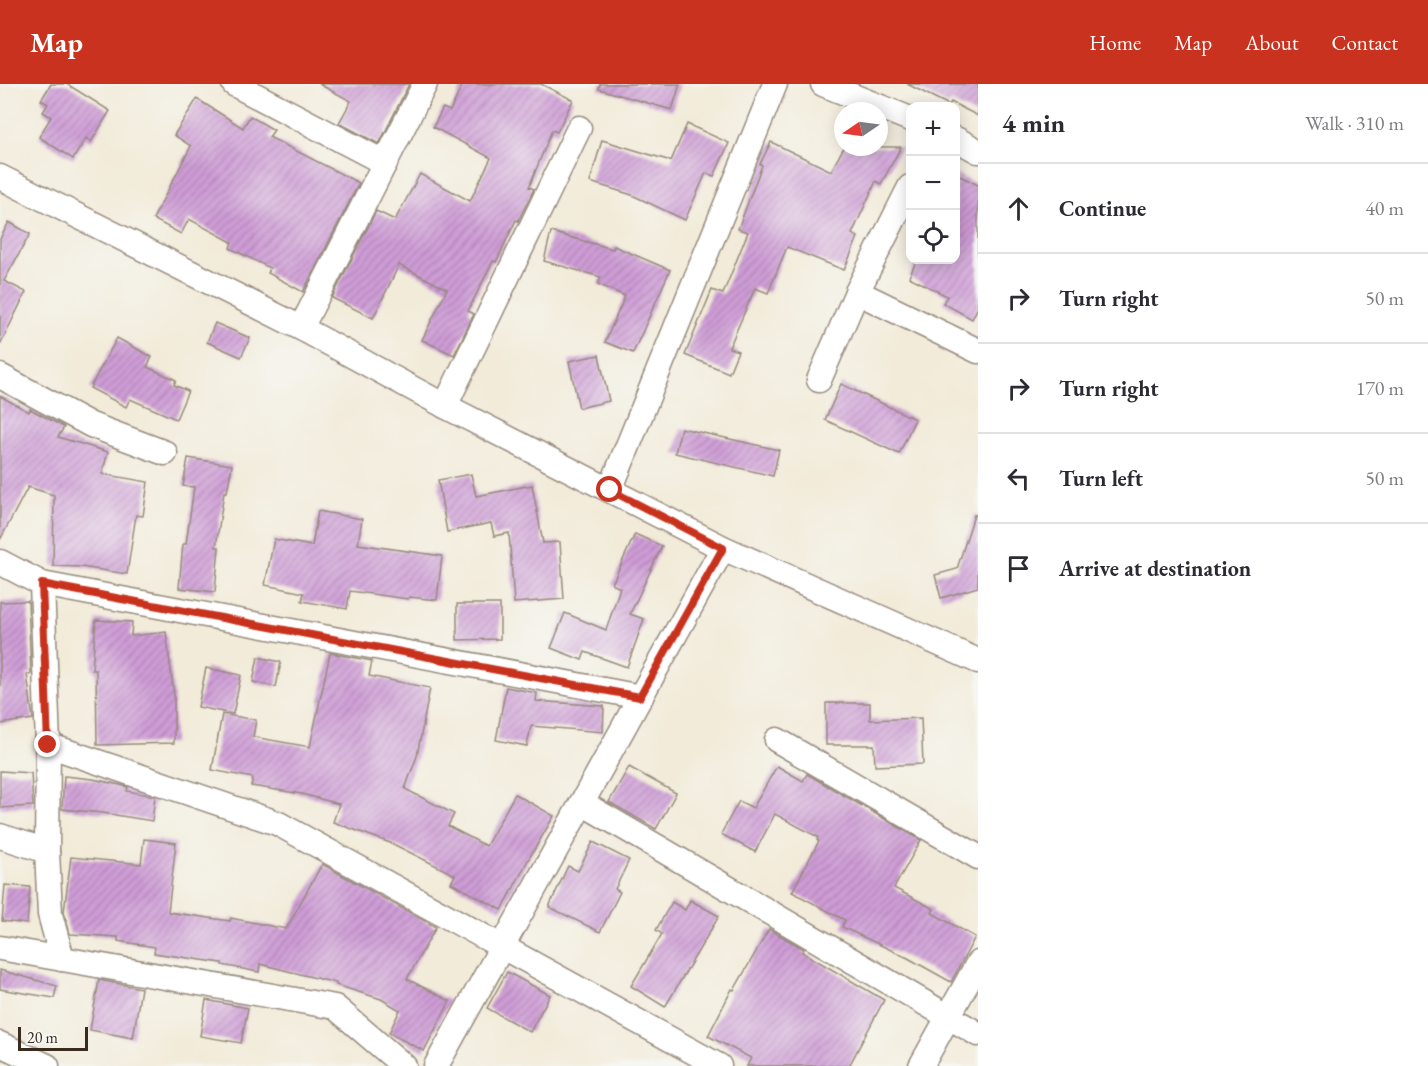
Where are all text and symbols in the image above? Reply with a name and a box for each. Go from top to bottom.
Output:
text: Map [30,24,83,60]
text: Home [1089,29,1141,56]
text: Map [1174,29,1212,56]
text: About [1245,29,1298,56]
text: Contact [1331,29,1398,56]
north arrow [834,102,888,156]
map controls [906,102,960,264]
button: + [906,102,960,156]
text: 4 min [1002,106,1065,140]
text: Walk · 310 m [1305,110,1404,136]
button: − [906,156,960,210]
icon: ahead [1002,192,1035,225]
text: Continue [1059,194,1146,223]
text: 40 m [1365,195,1404,221]
button: locate [906,210,960,264]
icon: right [1002,282,1035,315]
text: Turn right [1059,284,1158,313]
text: 50 m [1365,285,1404,311]
icon: right [1002,372,1035,405]
text: Turn right [1059,374,1158,403]
text: 170 m [1356,375,1404,401]
icon: left [1002,462,1035,495]
text: Turn left [1059,464,1143,493]
text: 50 m [1365,465,1404,491]
route start [596,476,622,502]
icon: arrive [1002,552,1035,585]
text: Arrive at destination [1059,554,1251,583]
route end [34,731,60,757]
scale bar [18,1024,88,1052]
text: 20 m [27,1027,58,1048]

